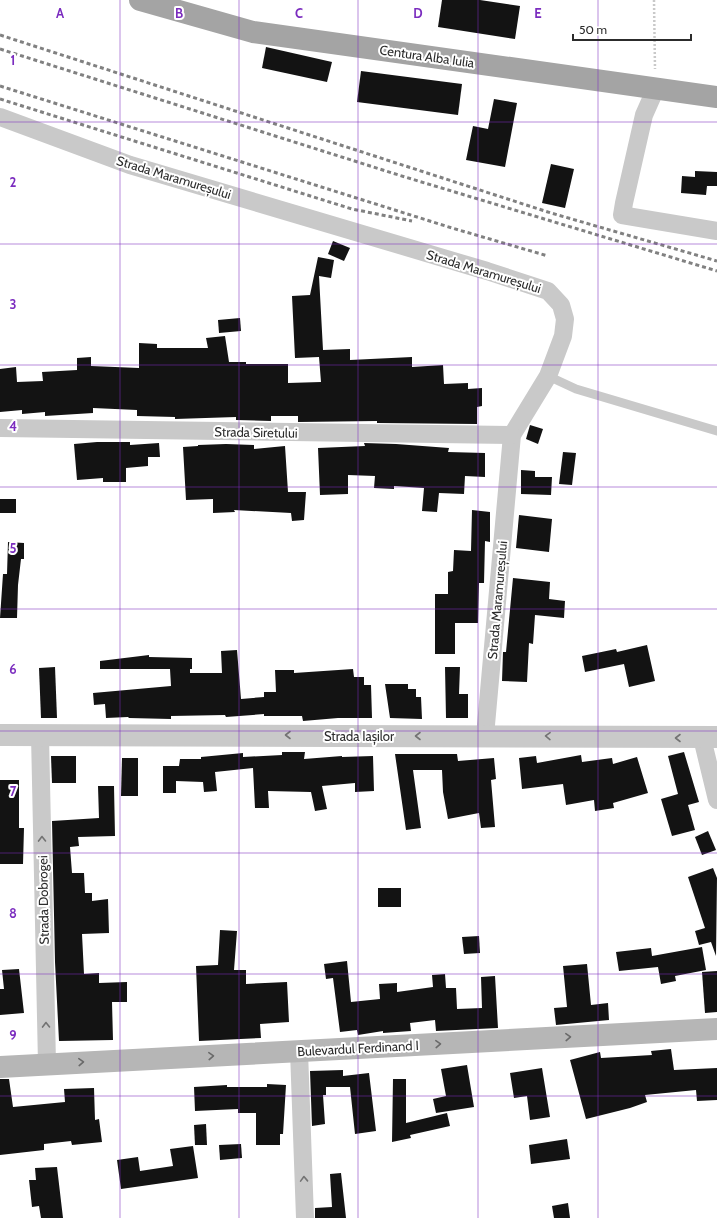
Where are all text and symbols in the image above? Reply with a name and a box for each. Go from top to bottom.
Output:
text: A [56,5,65,21]
text: B [175,5,183,21]
text: C [295,5,303,21]
text: D [413,5,423,21]
text: E [534,5,542,21]
scale bar [573,16,691,42]
text: 50 m [579,22,607,37]
street label: Centura Alba Iulia [379,41,476,71]
text: 1 [11,52,15,68]
street label: Strada Maramureșului [114,152,233,203]
text: 2 [10,174,17,190]
street label: Strada Maramureșului [424,246,543,297]
text: 3 [9,296,17,312]
text: 4 [9,418,17,434]
street label: Strada Siretului [214,423,298,441]
text: 5 [10,540,17,556]
street label: Strada Maramureșului [484,540,511,660]
text: 6 [9,661,17,677]
street label: Strada Iașilor [324,728,395,745]
one-way arrow [285,731,291,739]
one-way arrow [415,732,421,740]
one-way arrow [545,732,551,740]
one-way arrow [675,734,681,742]
text: 7 [10,783,17,799]
one-way arrow [38,836,46,842]
street label: Strada Dobrogei [34,855,52,945]
text: 8 [9,905,17,921]
one-way arrow [42,1022,50,1028]
text: 9 [9,1027,17,1043]
one-way arrow [565,1033,571,1042]
street label: Bulevardul Ferdinand I [297,1037,419,1059]
one-way arrow [435,1040,441,1048]
one-way arrow [208,1051,214,1060]
one-way arrow [78,1058,84,1067]
one-way arrow [300,1176,308,1182]

